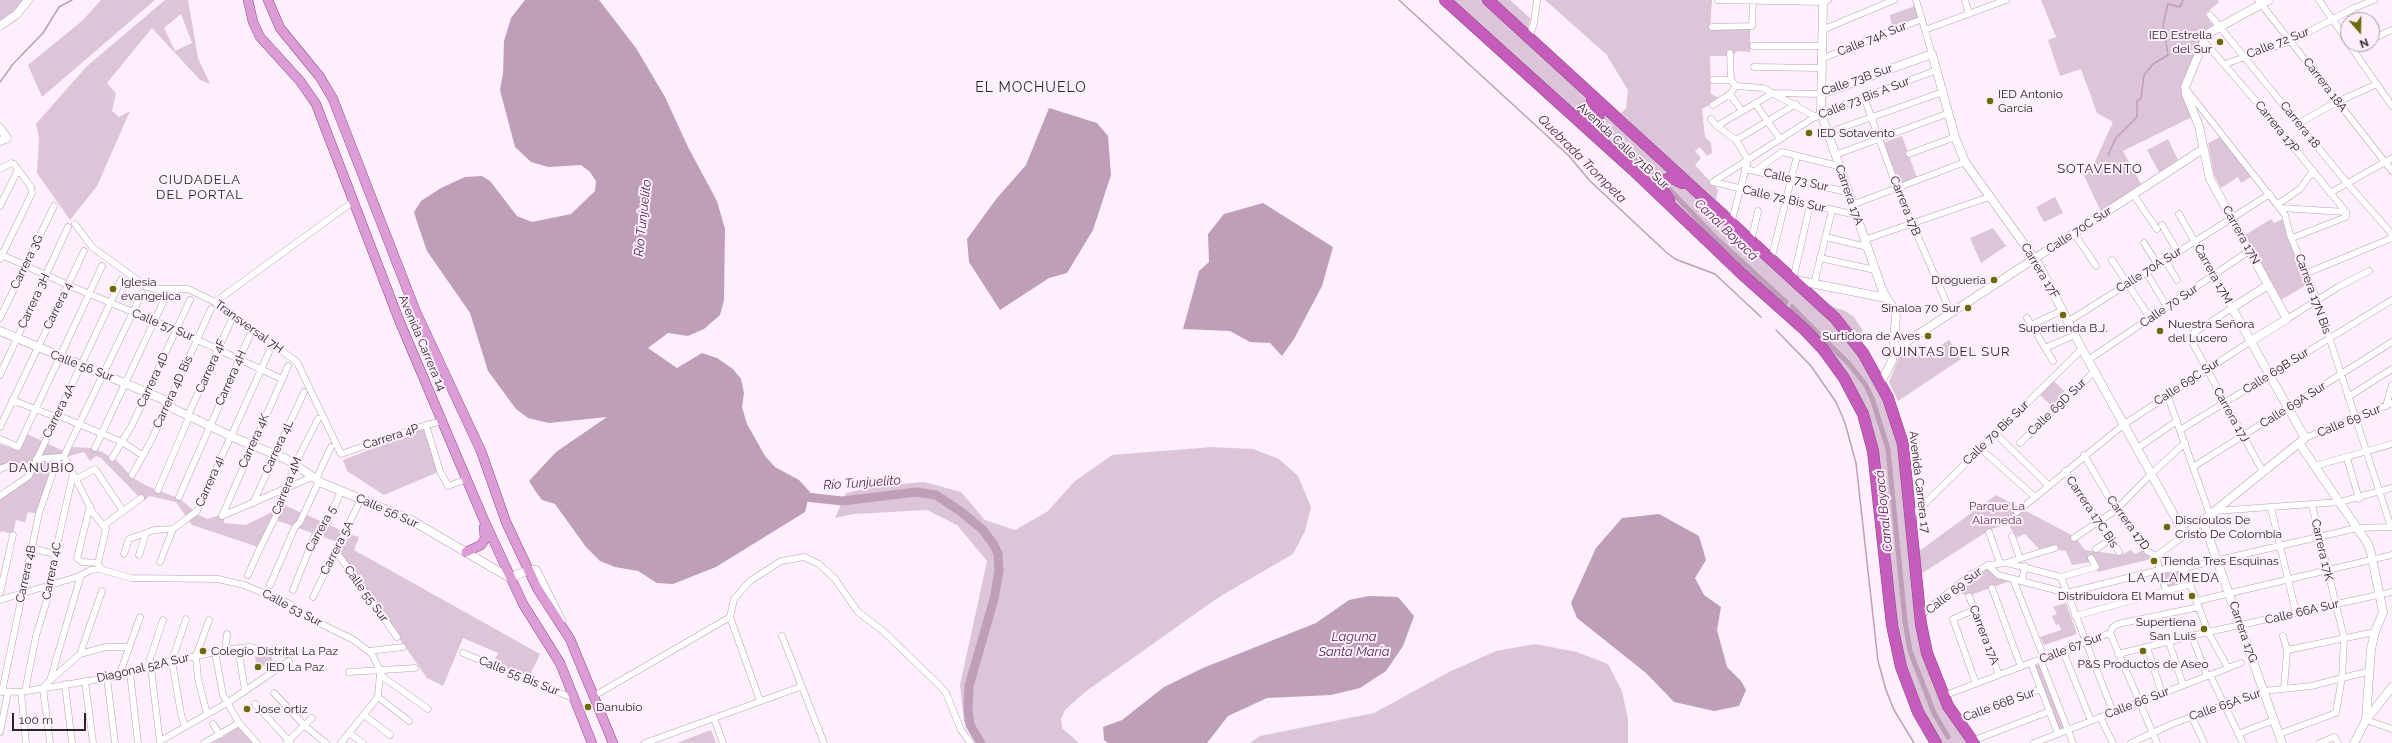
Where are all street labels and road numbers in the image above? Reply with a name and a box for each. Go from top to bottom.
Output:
street label: Calle 74A Sur [1835,19,1909,59]
street label: Calle 72 Sur [2245,24,2311,62]
street label: Carrera 18A [2300,55,2350,115]
street label: Calle 73B Sur [1820,61,1894,99]
street label: Calle 73 Bis A Sur [1816,74,1912,122]
street label: Carrera 17P [2252,98,2302,156]
street label: Carrera 18 [2277,99,2323,151]
street label: Avenida Calle 71B Sur [1574,100,1672,192]
street label: Carrera 17A [1832,163,1866,227]
street label: Calle 73 Sur [1762,166,1830,194]
street label: Carrera 17B [1886,174,1924,238]
street label: Calle 72 Bis Sur [1741,182,1827,216]
street label: Carrera 17N [2219,203,2263,267]
street label: Calle 70C Sur [2044,204,2114,256]
street label: Carrera 3G [8,232,46,292]
street label: Carrera 17F [2018,241,2062,301]
street label: Carrera 17M [2191,242,2235,306]
street label: Calle 70A Sur [2114,244,2184,296]
street label: Carrera 17N Bis [2292,252,2334,336]
street label: Carrera 3H [15,271,53,331]
street label: Carrera 4 [40,280,76,332]
street label: Calle 70 Sur [2137,281,2201,331]
street label: Avenida Carrera 14 [395,293,449,393]
street label: Transversal 7H [212,297,286,357]
street label: Calle 57 Sur [130,306,196,344]
street label: Carrera 4F [193,337,229,395]
street label: Calle 69B Sur [2240,345,2312,397]
street label: Calle 56 Sur [48,347,116,385]
street label: Carrera 4H [212,348,250,408]
street label: Carrera 4D [134,350,172,410]
street label: Carrera 4D Bis [150,353,196,431]
street label: Calle 69C Sur [2151,355,2223,409]
street label: Calle 69D Sur [2025,375,2089,439]
street label: Calle 69A Sur [2257,379,2329,431]
street label: Carrera 4A [40,382,78,440]
street label: Carrera 17J [2210,385,2252,445]
street label: Calle 70 Bis Sur [1960,398,2032,468]
street label: Calle 69 Sur [2315,402,2383,440]
street label: Carrera 4K [236,412,272,470]
street label: Carrera 4L [259,418,297,476]
street label: Carrera 4P [361,421,421,453]
street label: Avenida Carrera 17 [1906,430,1932,534]
street label: Carrera 4I [193,455,227,509]
street label: Carrera 4M [269,455,305,517]
street label: Carrera 17C Bis [2063,474,2121,550]
street label: Calle 56 Sur [354,491,420,531]
street label: Carrera 17D [2103,493,2153,553]
street label: Carrera 5 [302,503,340,555]
street label: Carrera 17K [2308,518,2336,582]
street label: Carrera 5A [317,519,357,577]
street label: Carrera 4C [39,541,65,601]
street label: Carrera 4B [13,544,39,604]
street label: Calle 55 Sur [341,563,391,625]
street label: Calle 69 Sur [1923,565,1985,617]
street label: Calle 53 Sur [259,586,325,630]
street label: Calle 66A Sur [2264,596,2340,628]
street label: Carrera 17G [2226,599,2260,665]
street label: Carrera 17A [1966,603,2002,667]
street label: Calle 67 Sur [2037,629,2105,667]
street label: Diagonal 52A Sur [95,650,191,686]
street label: Calle 55 Bis Sur [477,653,561,699]
street label: Calle 66 Sur [2103,684,2171,722]
street label: Calle 66B Sur [1961,685,2037,725]
street label: Calle 65A Sur [2187,686,2263,724]

